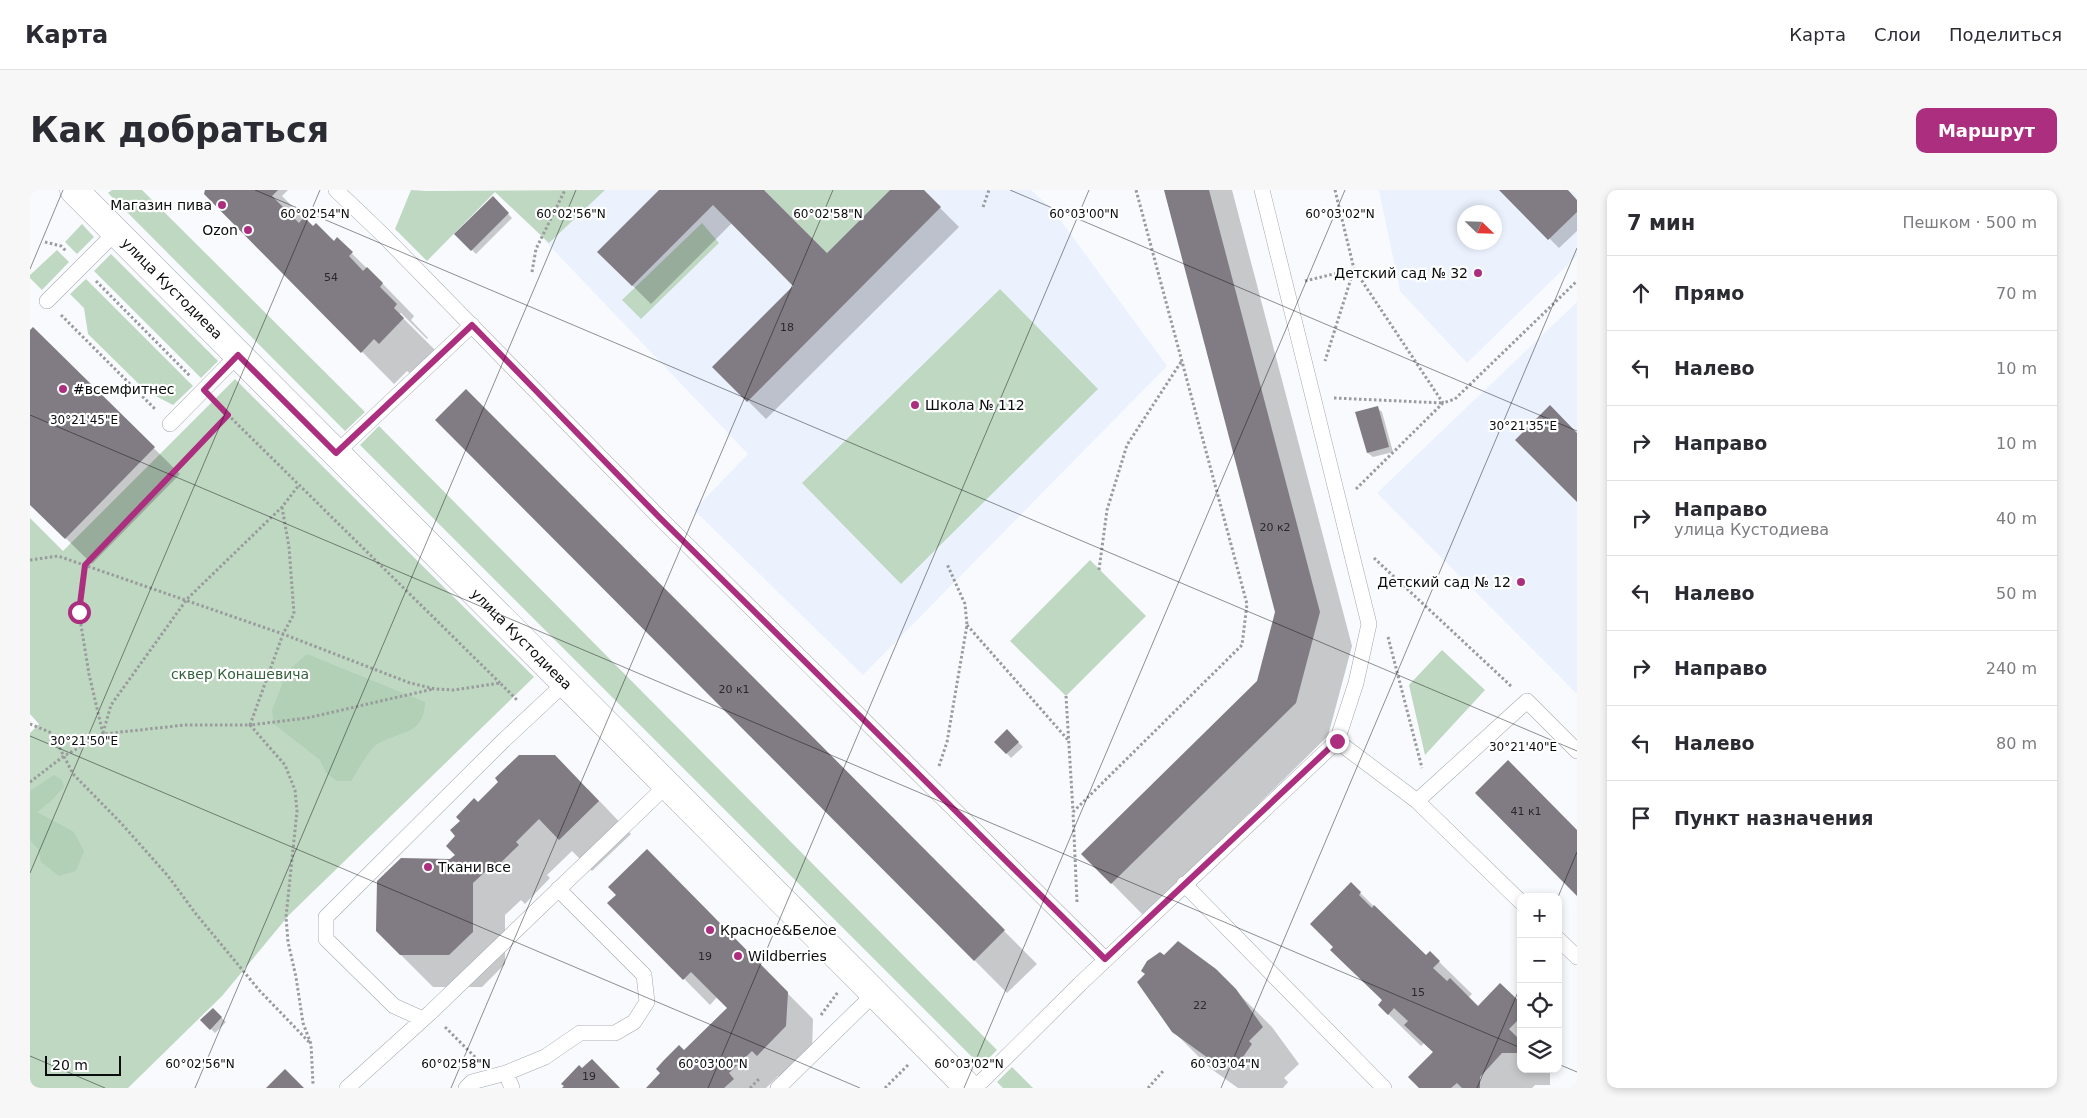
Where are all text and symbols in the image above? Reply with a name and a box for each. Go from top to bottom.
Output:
text: Карта [25,21,108,49]
text: Карта [1789,24,1846,45]
text: Слои [1874,24,1921,45]
text: Поделиться [1949,24,2062,45]
button: Маршрут [1916,108,2057,153]
text: Как добраться [30,110,329,150]
place label: Магазин пива [110,197,212,213]
marker: Магазин пива [216,199,228,211]
north arrow [1457,205,1502,250]
text: 60°02'54"N [280,207,350,221]
text: 60°02'56"N [536,207,606,221]
text: 60°02'58"N [793,207,863,221]
text: 60°03'00"N [1049,207,1119,221]
text: 60°03'02"N [1305,207,1375,221]
text: 7 мин [1627,211,1695,235]
text: Пешком · 500 m [1902,213,2037,232]
place label: Ozon [202,222,238,238]
marker: Ozon [242,224,254,236]
street label: улица Кустодиева [118,235,226,342]
place label: Детский сад № 32 [1334,265,1468,281]
marker: Детский сад № 32 [1472,267,1484,279]
house number: 54 [324,271,338,284]
icon: ahead [1627,279,1655,307]
text: Прямо [1674,282,1744,304]
text: 70 m [1996,284,2037,303]
house number: 18 [780,321,794,334]
icon: left [1627,354,1655,382]
text: Налево [1674,357,1755,379]
text: 10 m [1996,359,2037,378]
place label: #всемфитнес [73,381,175,397]
marker: #всемфитнес [57,383,69,395]
place label: Школа № 112 [925,397,1025,413]
marker: Школа № 112 [909,399,921,411]
text: 30°21'45"E [50,413,118,427]
text: 30°21'35"E [1489,419,1557,433]
icon: right [1627,429,1655,457]
text: Направо [1674,432,1767,454]
text: 10 m [1996,434,2037,453]
text: Направо [1674,498,1767,520]
icon: right [1627,504,1655,532]
text: 40 m [1996,509,2037,528]
text: улица Кустодиева [1674,520,1829,539]
house number: 20 к2 [1259,521,1291,534]
place label: Детский сад № 12 [1377,574,1511,590]
marker: Детский сад № 12 [1515,576,1527,588]
icon: left [1627,579,1655,607]
text: Налево [1674,582,1755,604]
text: 50 m [1996,584,2037,603]
street label: улица Кустодиева [468,585,575,693]
route start [68,601,91,624]
icon: right [1627,654,1655,682]
text: Направо [1674,657,1767,679]
text: 240 m [1986,659,2037,678]
park label: сквер Конашевича [171,666,309,682]
house number: 20 к1 [718,683,750,696]
icon: left [1627,729,1655,757]
route end [1326,730,1349,753]
text: Налево [1674,732,1755,754]
text: 30°21'50"E [50,734,118,748]
text: 80 m [1996,734,2037,753]
text: 30°21'40"E [1489,740,1557,754]
icon: arrive [1627,804,1655,832]
house number: 41 к1 [1510,805,1542,818]
text: Пункт назначения [1674,807,1873,829]
place label: Ткани все [437,859,511,875]
marker: Ткани все [422,861,434,873]
map controls [1517,893,1562,1073]
button: + [1517,893,1562,938]
place label: Красное&Белое [720,922,837,938]
marker: Красное&Белое [704,924,716,936]
button: − [1517,938,1562,983]
place label: Wildberries [748,948,827,964]
house number: 19 [698,950,712,963]
marker: Wildberries [732,950,744,962]
button: locate [1517,983,1562,1028]
house number: 15 [1411,986,1425,999]
house number: 22 [1193,999,1207,1012]
button: layers [1517,1028,1562,1073]
scale bar [45,1053,121,1076]
text: 20 m [52,1057,88,1073]
text: 60°02'56"N [165,1057,235,1071]
text: 60°02'58"N [421,1057,491,1071]
text: 60°03'00"N [678,1057,748,1071]
text: 60°03'02"N [934,1057,1004,1071]
text: 60°03'04"N [1190,1057,1260,1071]
house number: 19 [582,1070,596,1083]

